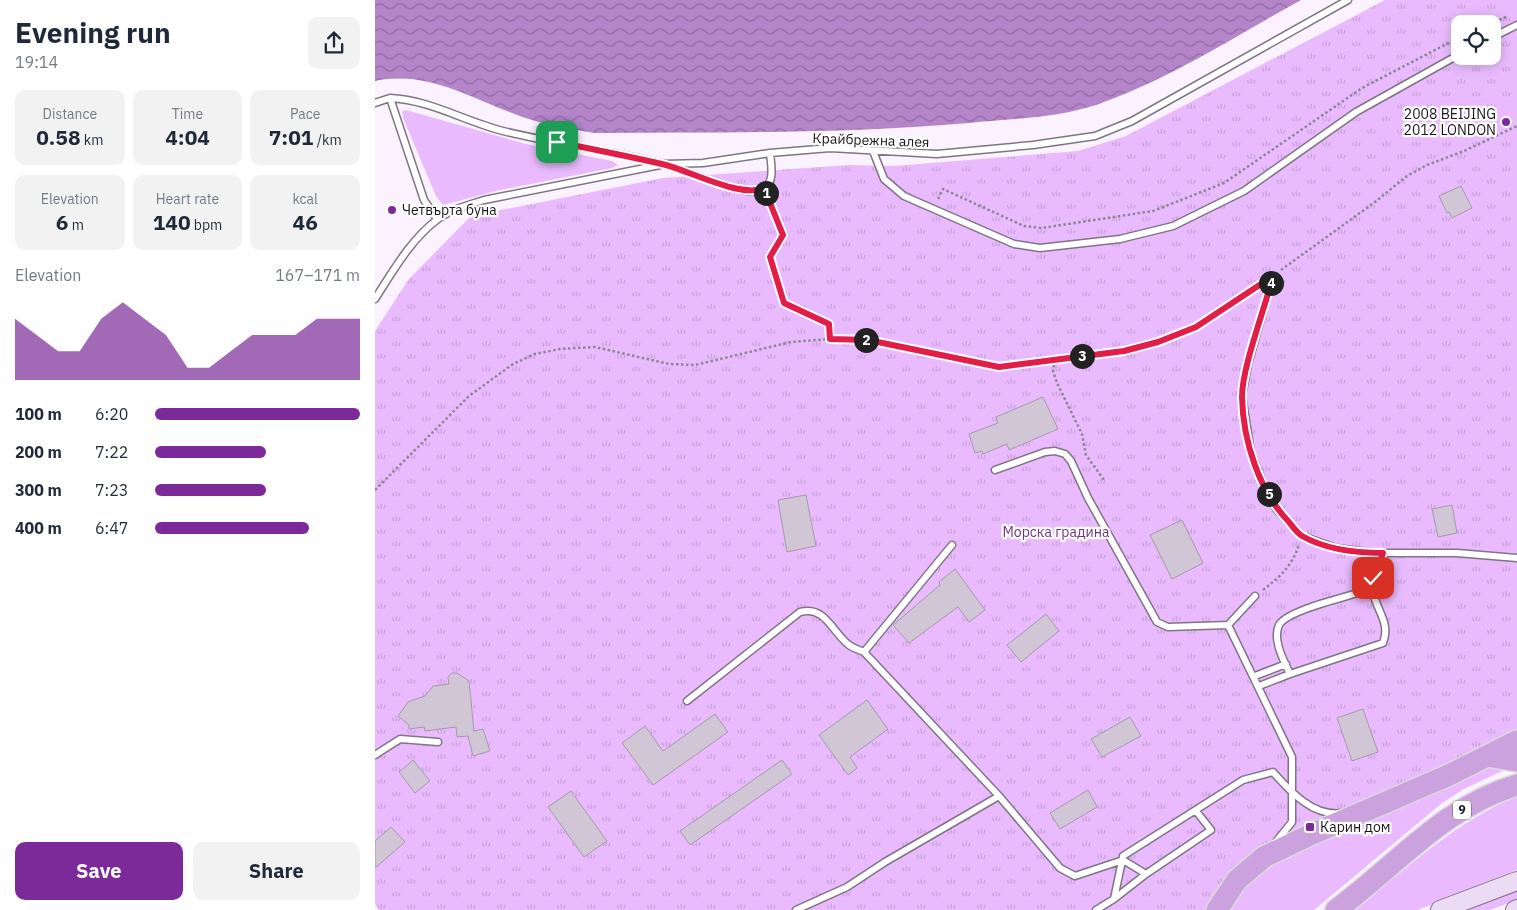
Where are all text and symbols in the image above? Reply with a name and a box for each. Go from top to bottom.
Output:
text: Evening run [15,14,171,51]
map controls [1451,15,1501,65]
button: locate [1451,15,1501,65]
button: share [308,17,360,69]
text: 19:14 [15,52,58,72]
text: Distance [43,105,97,123]
text: Time [172,105,203,123]
text: Pace [290,105,320,123]
place label: 2008 BEIJING 2012 LONDON [1403,105,1496,139]
marker: 2008 BEIJING 2012 LONDON [1500,116,1512,128]
pin [536,121,578,163]
text: 0.58 [36,123,81,151]
text: 4:04 [165,123,210,151]
text: 7:01 [269,123,313,151]
icon: arrive [543,128,571,156]
street label: Крайбрежна алея [812,129,930,151]
text: km [81,131,103,149]
text: /km [313,131,342,149]
pin: 1 [753,180,779,206]
text: 1 [762,184,771,202]
text: Elevation [41,190,99,208]
text: Heart rate [156,190,219,208]
text: kcal [292,190,318,208]
place label: Четвърта буна [402,201,497,219]
marker: Четвърта буна [386,204,398,216]
text: 6 [56,208,68,236]
text: 140 [153,208,191,236]
text: 46 [293,208,318,236]
text: m [68,216,84,234]
text: bpm [191,216,222,234]
text: Elevation [15,265,81,285]
text: 167–171 m [275,265,360,285]
pin: 4 [1259,270,1283,296]
text: 4 [1267,274,1276,292]
pin: 2 [853,328,879,352]
text: 2 [862,331,871,349]
pin: 3 [1069,344,1095,368]
text: 3 [1078,347,1087,365]
text: 100 m [15,404,62,424]
text: 6:20 [95,404,128,424]
text: 200 m [15,442,62,462]
text: 7:22 [95,442,128,462]
text: 300 m [15,480,62,500]
text: 7:23 [95,480,128,500]
pin: 5 [1257,482,1281,506]
text: 5 [1265,485,1274,503]
text: 400 m [15,518,62,538]
text: 6:47 [95,518,128,538]
park label: Морска градина [1002,523,1110,541]
pin [1352,557,1394,599]
icon: check [1359,564,1387,592]
road number: 9 [1453,800,1471,820]
place label: Карин дом [1320,818,1391,836]
marker: Карин дом [1304,821,1316,833]
button: Save [15,842,183,900]
button: Share [193,842,360,900]

